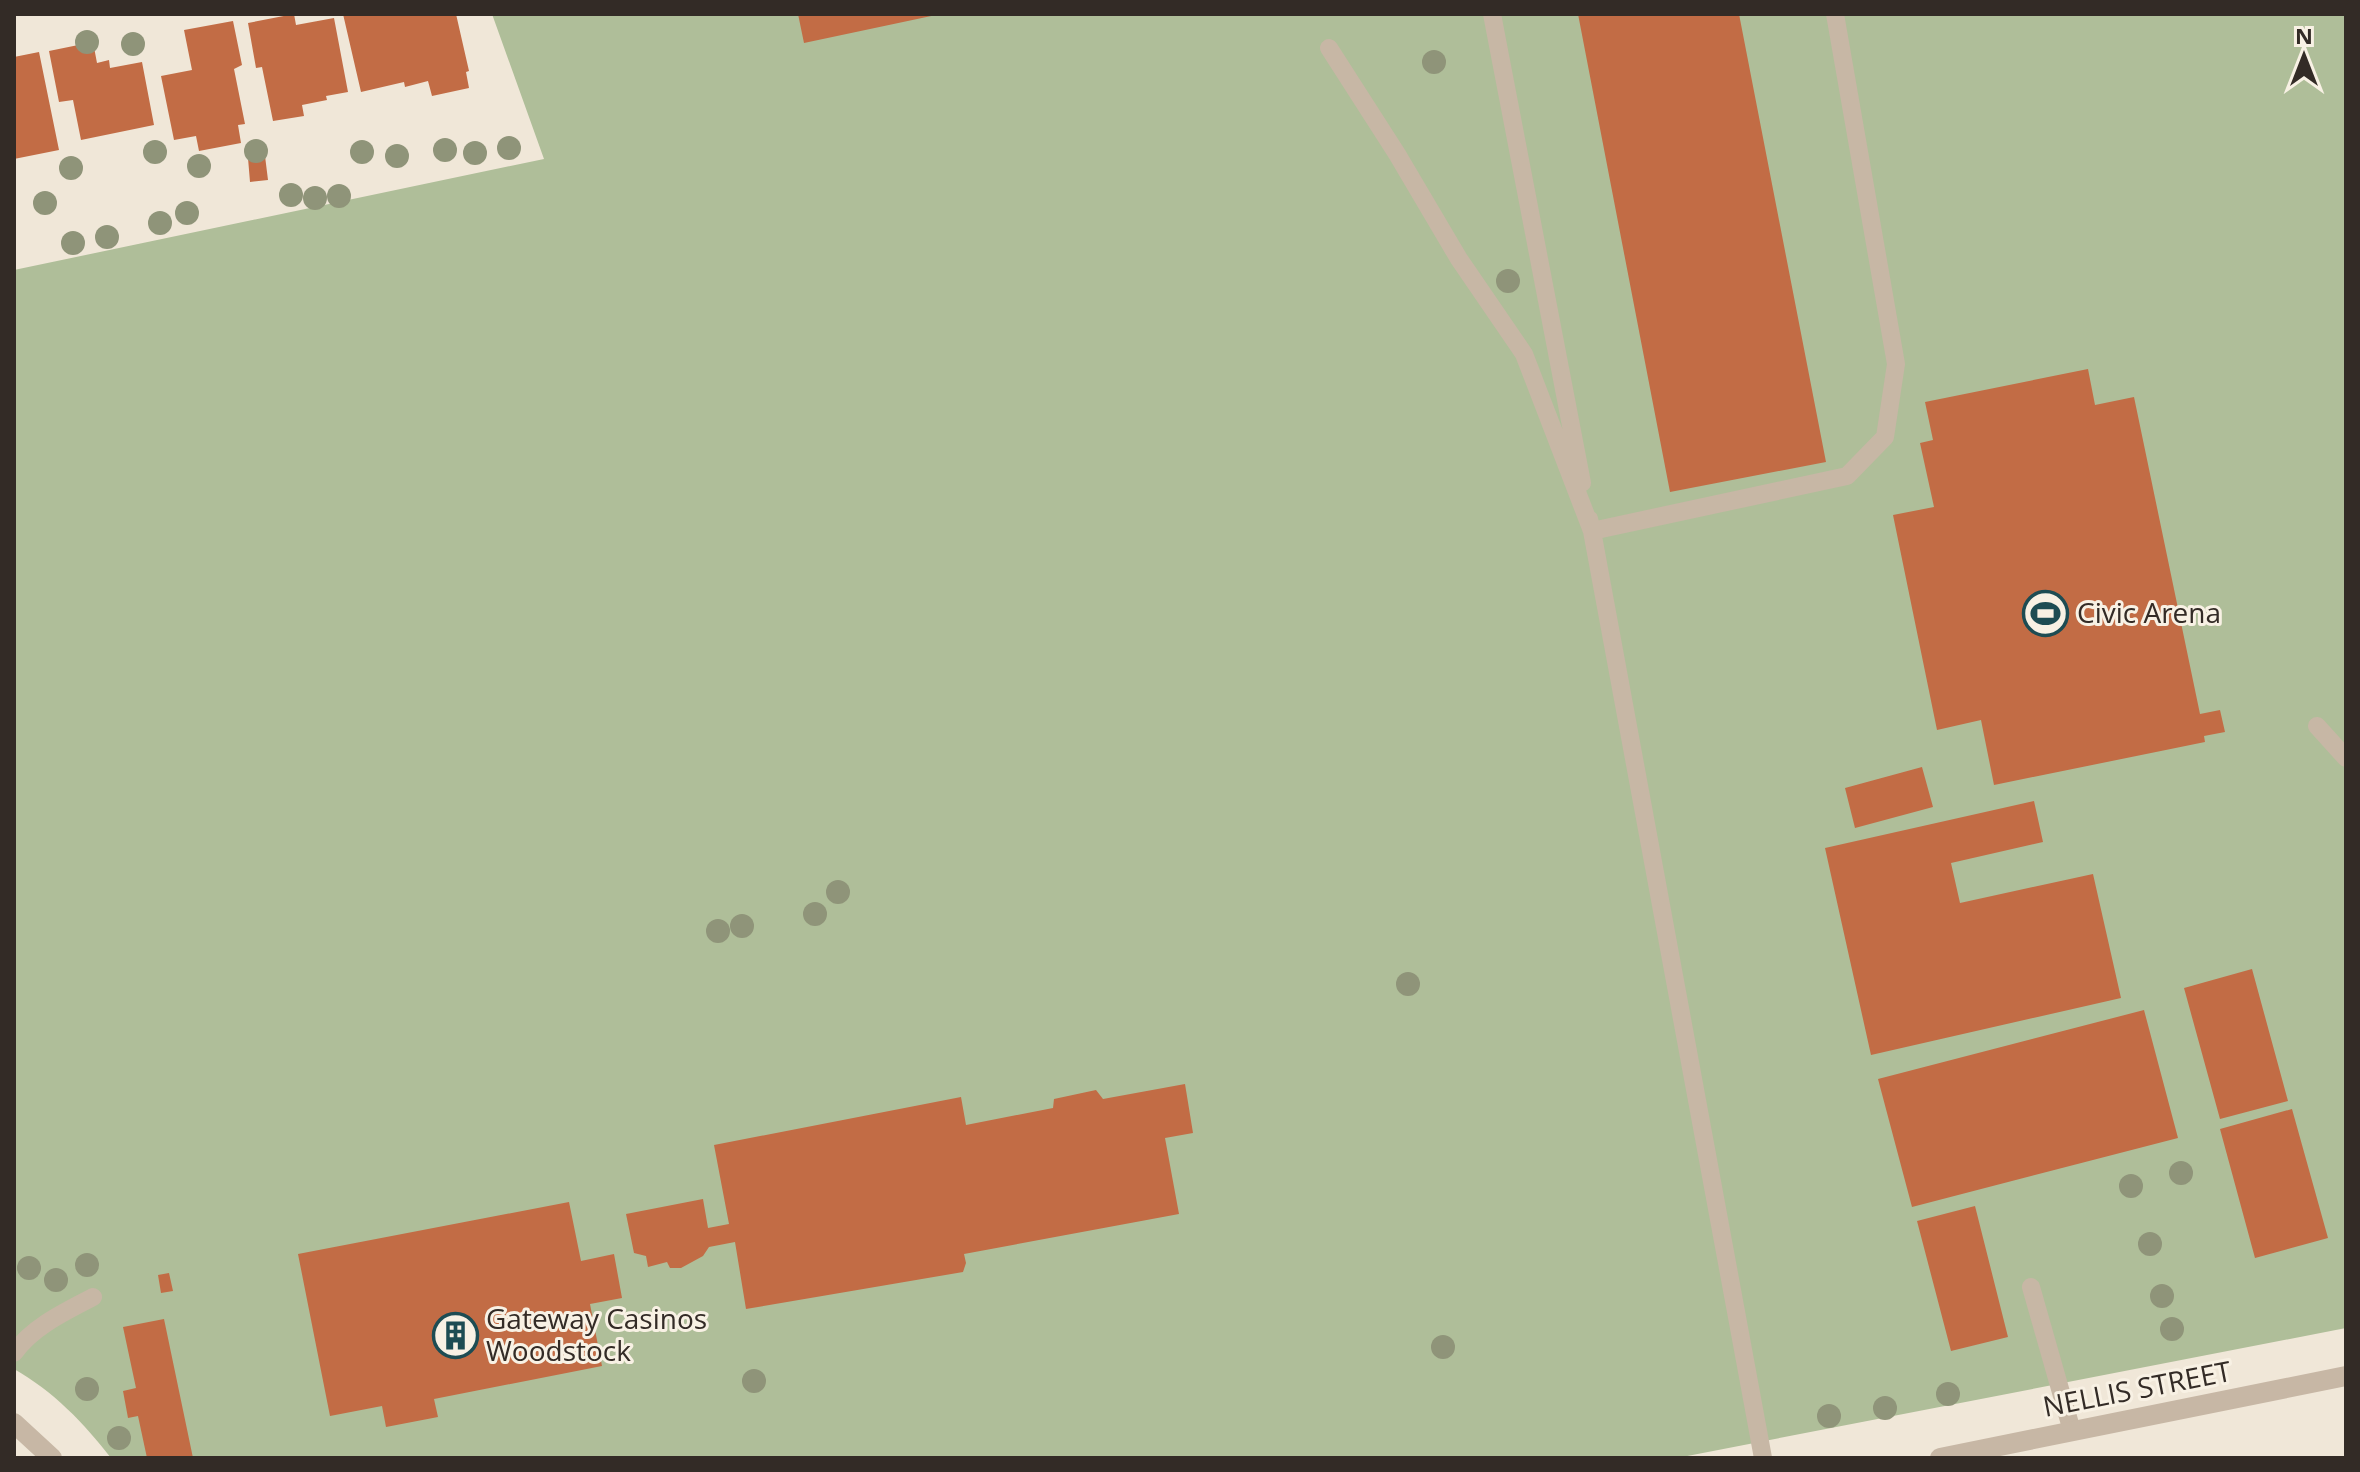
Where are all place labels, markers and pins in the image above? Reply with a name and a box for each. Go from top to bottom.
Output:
sports icon: Civic Arena [2022,589,2070,637]
place label: Civic Arena [2077,593,2221,631]
place label: Gateway Casinos Woodstock [486,1299,707,1369]
building icon: Gateway Casinos Woodstock [431,1311,479,1359]

